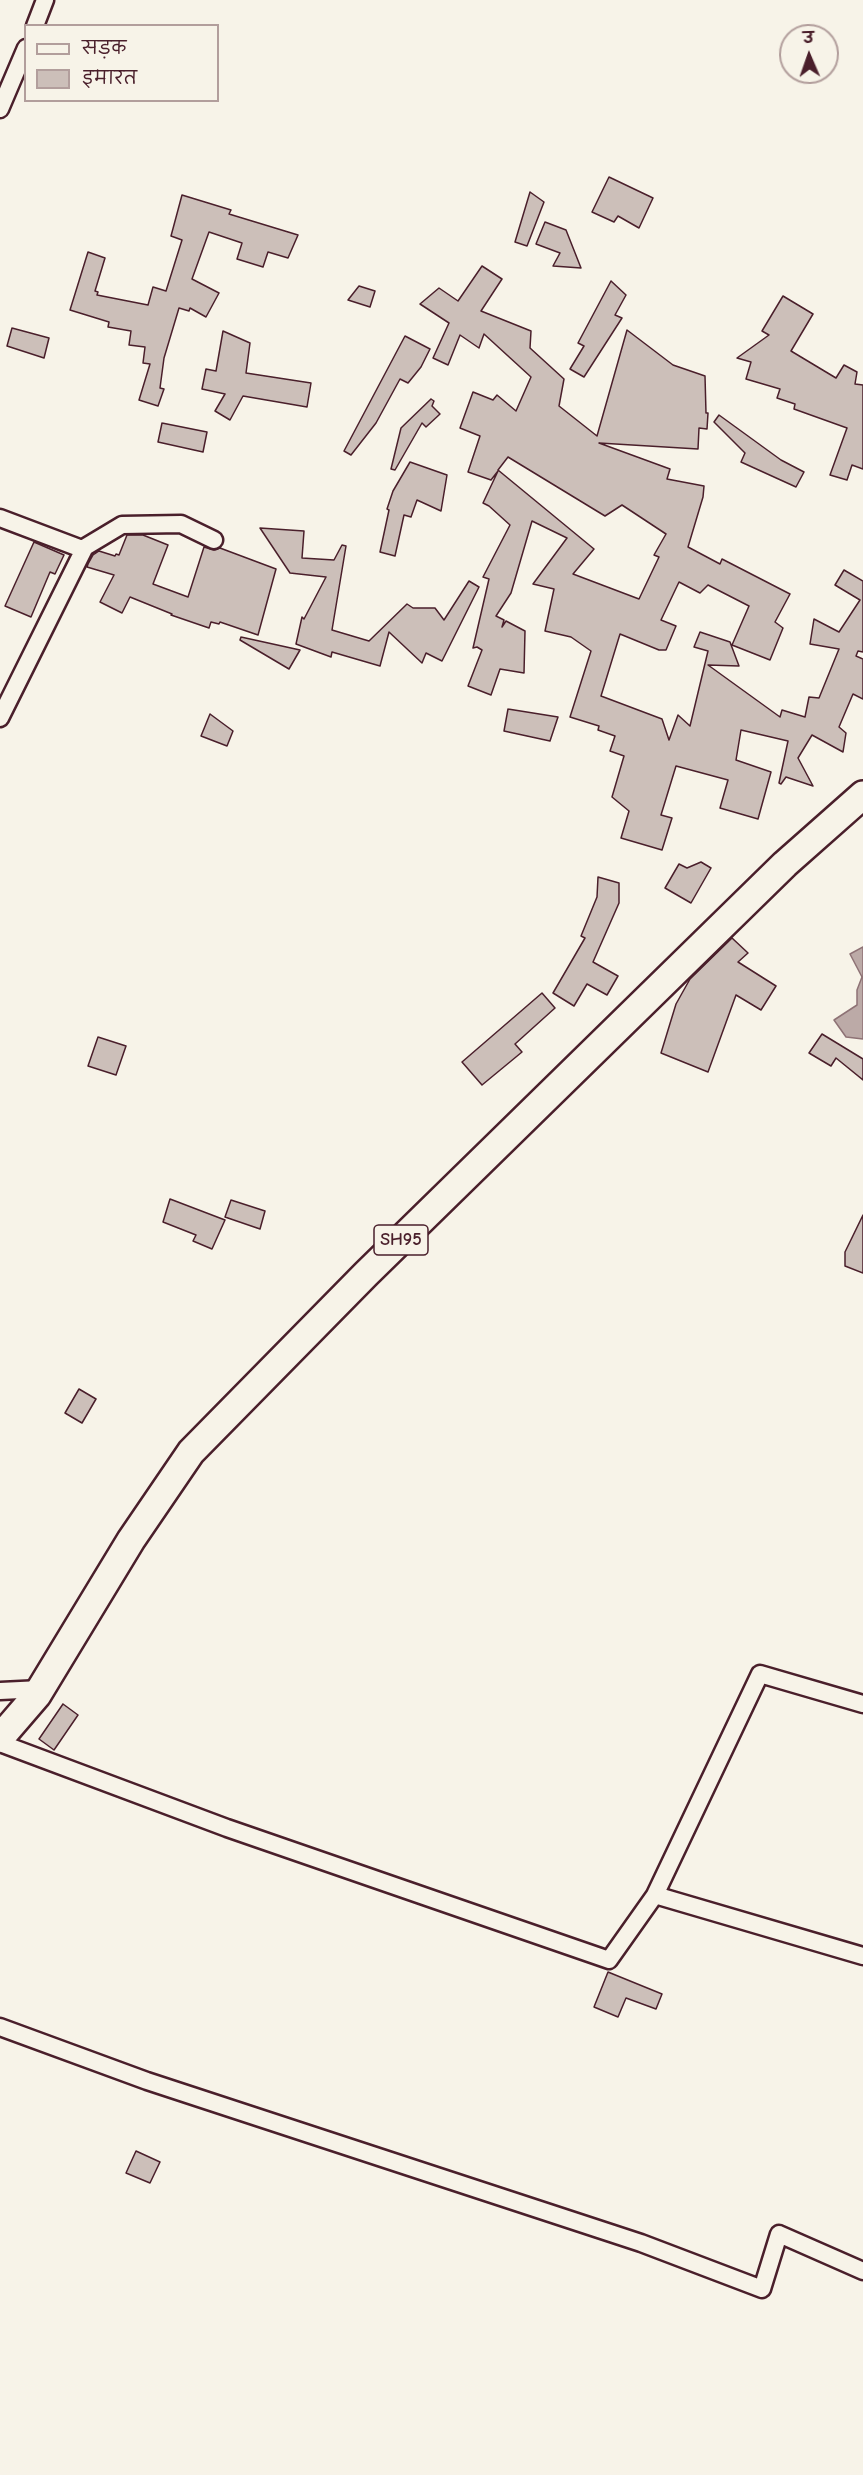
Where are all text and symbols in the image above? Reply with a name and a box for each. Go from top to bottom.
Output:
legend [24,24,219,102]
north arrow [779,24,839,84]
text: उ [803,29,814,47]
text: सड़क [82,38,126,59]
text: इमारत [82,68,137,89]
road number: SH95 [374,1225,428,1255]

